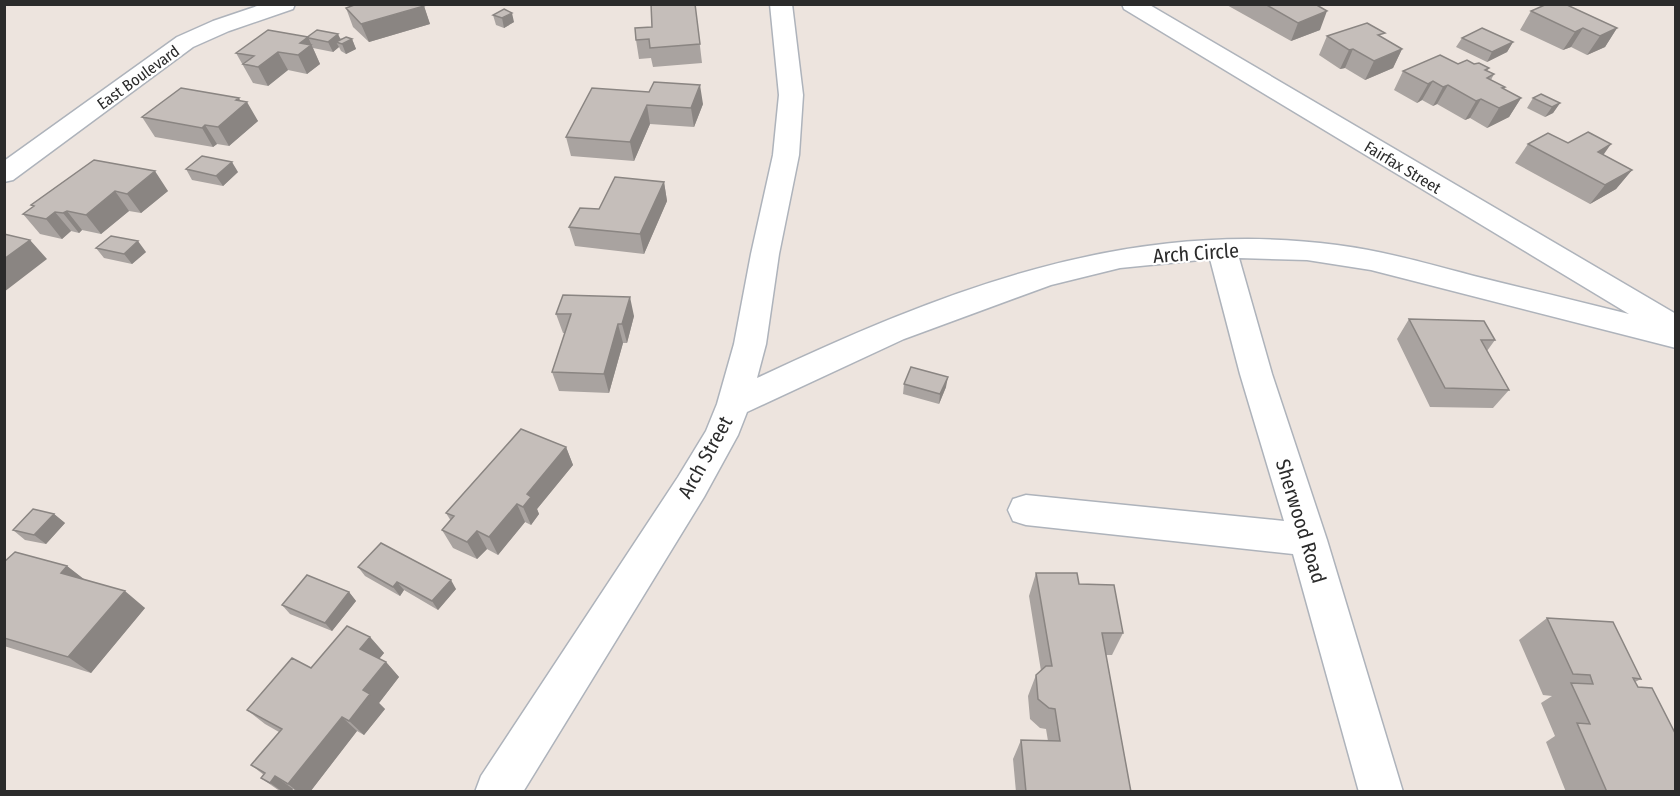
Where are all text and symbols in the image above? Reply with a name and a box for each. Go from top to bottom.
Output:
street label: East Boulevard [94,41,183,114]
street label: Fairfax Street [1361,137,1445,198]
street label: Arch Circle [1152,238,1240,268]
street label: Arch Street [673,411,738,502]
street label: Sherwood Road [1271,456,1331,586]

